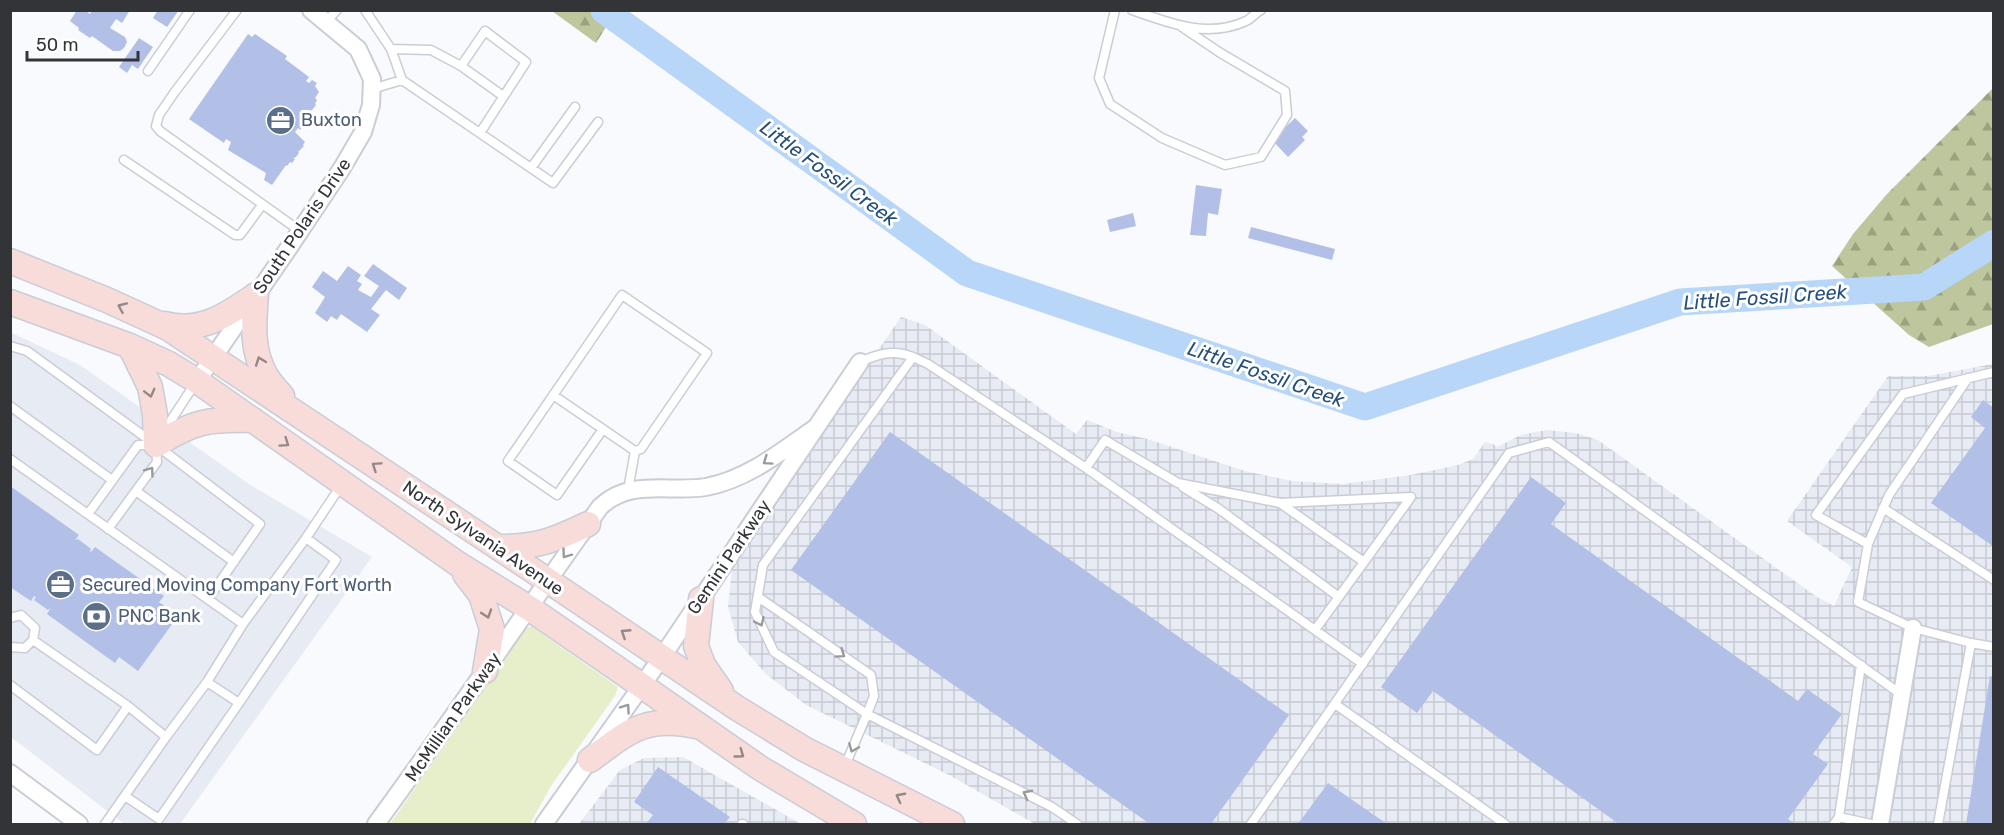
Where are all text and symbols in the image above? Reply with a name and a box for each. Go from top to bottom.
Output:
scale bar [27,24,138,62]
text: 50 m [36,34,79,56]
office icon: Buxton [264,104,296,136]
place label: Buxton [301,109,362,131]
water label: Little Fossil Creek [756,115,903,231]
street label: South Polaris Drive [248,154,356,298]
water label: Little Fossil Creek [1682,279,1848,315]
one-way arrow [117,302,128,314]
water label: Little Fossil Creek [1185,336,1348,412]
one-way arrow [255,356,268,367]
one-way arrow [143,388,156,398]
one-way arrow [278,436,289,447]
one-way arrow [763,454,774,465]
one-way arrow [372,462,383,473]
one-way arrow [143,467,154,478]
street label: North Sylvania Avenue [398,476,568,600]
street label: Gemini Parkway [683,495,776,619]
one-way arrow [562,548,573,559]
office icon: Secured Moving Company Fort Worth [45,569,77,601]
place label: Secured Moving Company Fort Worth [82,574,392,596]
bank icon: PNC Bank [81,600,113,632]
place label: PNC Bank [118,605,201,627]
one-way arrow [480,608,492,619]
one-way arrow [753,615,765,626]
one-way arrow [621,628,631,640]
one-way arrow [834,647,845,658]
street label: McMillian Parkway [400,648,506,786]
one-way arrow [619,704,630,715]
one-way arrow [848,742,860,753]
one-way arrow [734,747,745,758]
one-way arrow [1023,790,1033,801]
one-way arrow [896,793,906,804]

